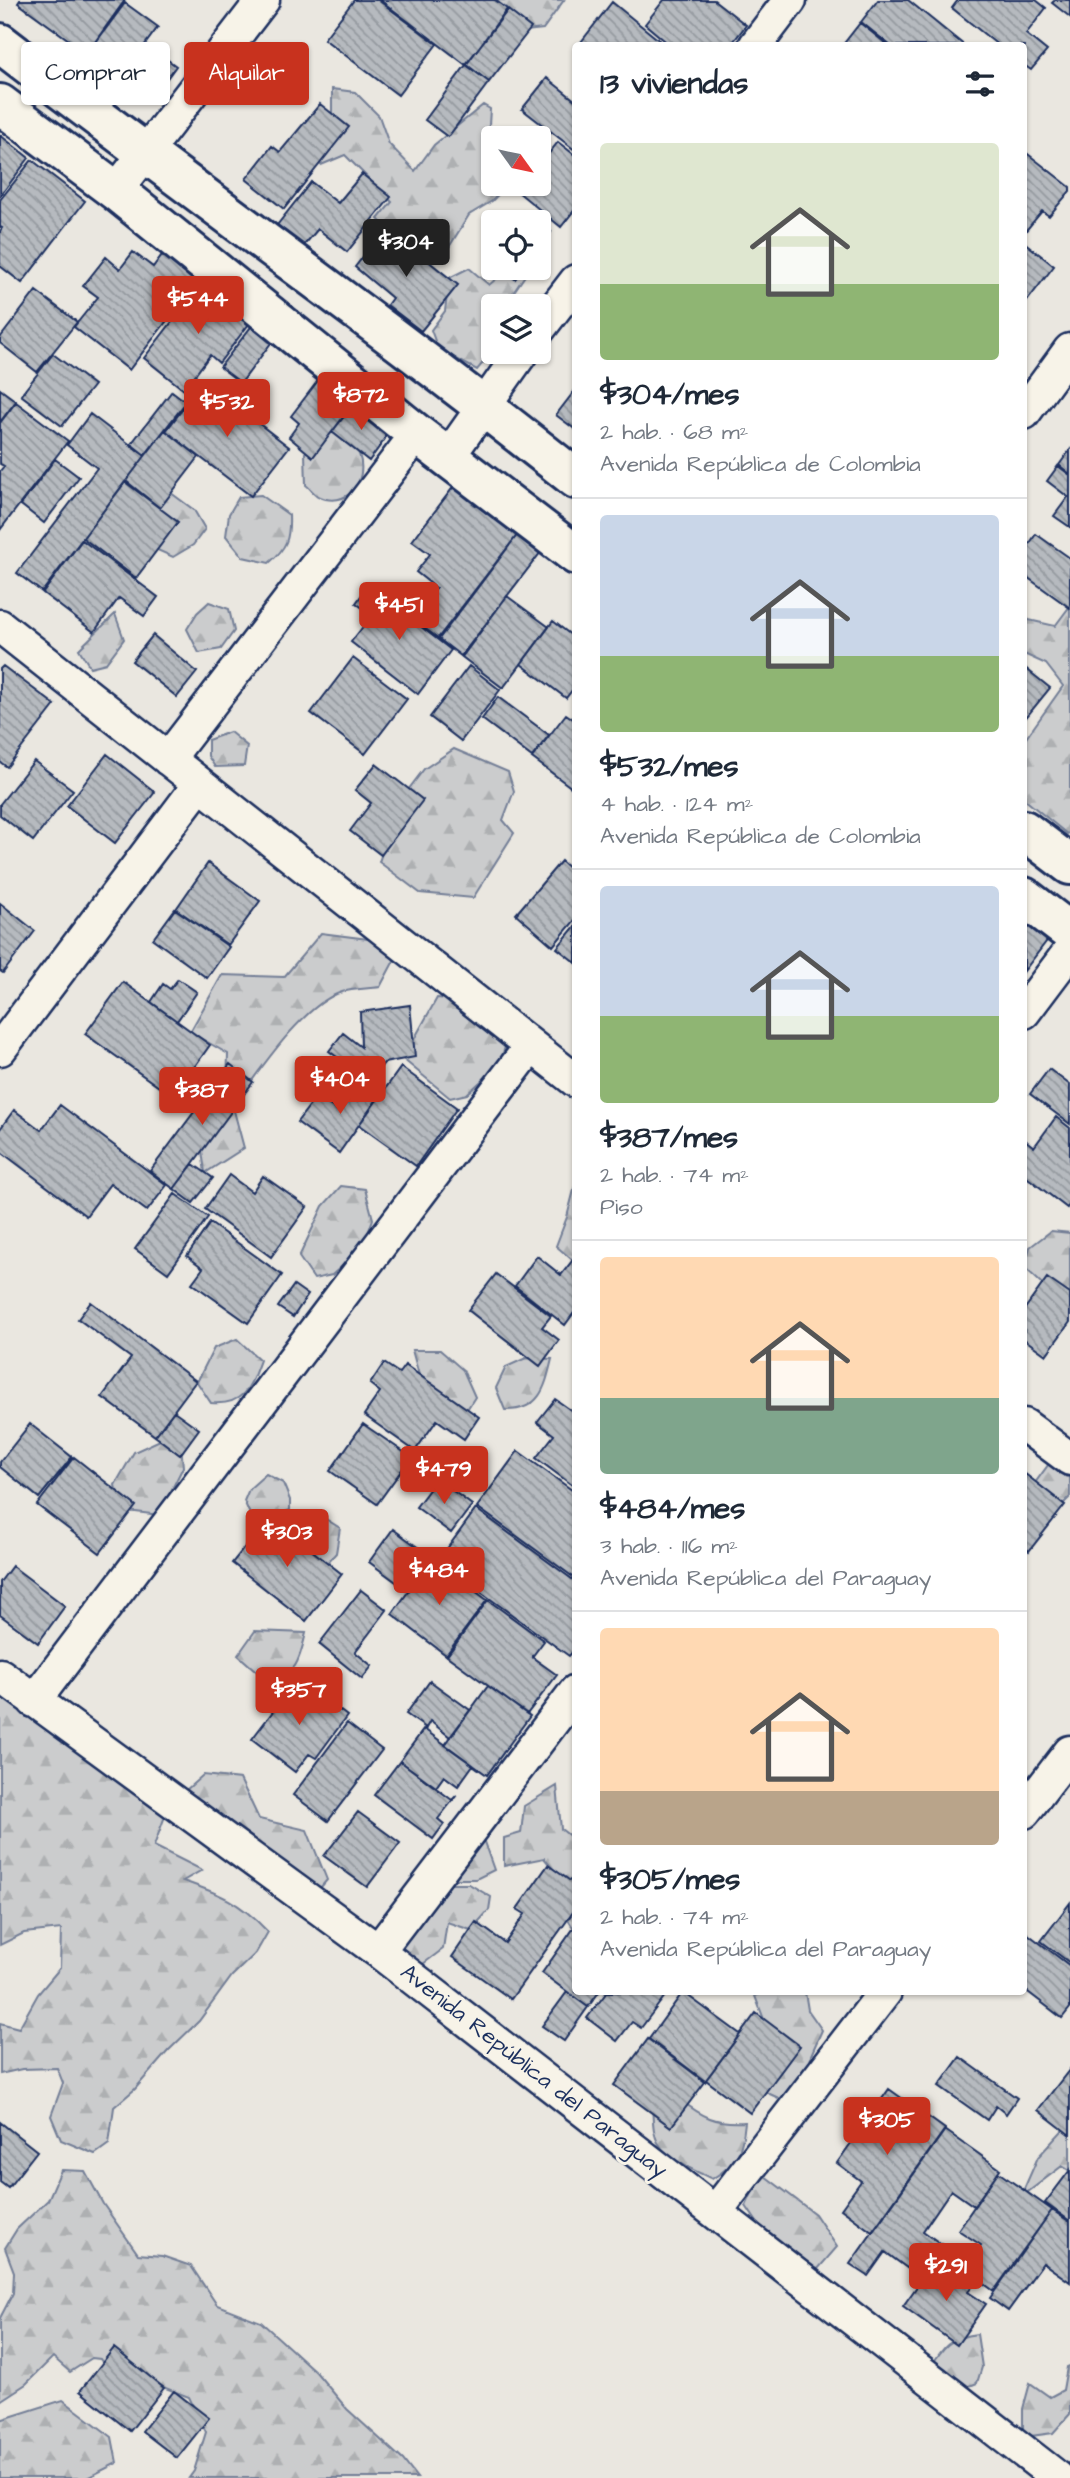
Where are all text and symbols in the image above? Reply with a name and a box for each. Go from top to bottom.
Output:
chip: Comprar [21,42,170,105]
chip: Alquilar [184,42,309,105]
text: 13 viviendas [600,63,748,105]
icon: filters [961,65,999,103]
north arrow [481,126,551,196]
map controls [481,126,551,364]
icon: home [737,189,863,315]
button: locate [481,210,551,280]
pin: $304 [365,219,447,279]
text: $304 [379,226,433,258]
pin: $544 [157,276,239,336]
text: $544 [168,283,228,315]
button: layers [481,294,551,364]
pin: $872 [320,372,402,432]
text: $304/mes [600,374,740,416]
text: $872 [333,379,389,411]
pin: $532 [186,380,268,439]
text: $532 [200,386,254,418]
text: 2 hab. · 68 m² [600,416,748,448]
text: Avenida República de Colombia [600,448,921,480]
icon: home [737,561,863,687]
pin: $451 [358,582,440,642]
text: $451 [375,589,423,621]
text: $532/mes [600,746,739,788]
text: 4 hab. · 124 m² [600,788,753,820]
text: Avenida República de Colombia [600,820,921,852]
icon: home [737,932,863,1058]
pin: $404 [299,1056,381,1116]
text: $404 [311,1063,369,1095]
pin: $387 [161,1068,243,1127]
text: $387 [175,1074,229,1106]
text: $387/mes [600,1117,738,1159]
text: 2 hab. · 74 m² [600,1159,749,1191]
text: Piso [600,1191,643,1223]
icon: home [737,1303,863,1429]
pin: $479 [403,1446,485,1506]
text: $479 [416,1453,472,1485]
text: $484/mes [600,1488,745,1530]
pin: $303 [246,1510,328,1569]
text: $303 [262,1516,312,1548]
text: 3 hab. · 116 m² [600,1530,738,1562]
pin: $484 [398,1548,480,1607]
text: $484 [409,1554,469,1586]
text: Avenida República del Paraguay [600,1562,931,1594]
pin: $357 [258,1668,340,1727]
text: $357 [272,1674,326,1706]
icon: home [737,1674,863,1800]
text: $305/mes [600,1859,740,1901]
text: 2 hab. · 74 m² [600,1901,749,1933]
text: Avenida República del Paraguay [600,1933,931,1965]
street label: Avenida República del Paraguay [393,1956,675,2187]
pin: $305 [846,2098,928,2157]
text: $305 [859,2104,915,2136]
pin: $291 [905,2244,987,2303]
text: $291 [925,2250,967,2282]

